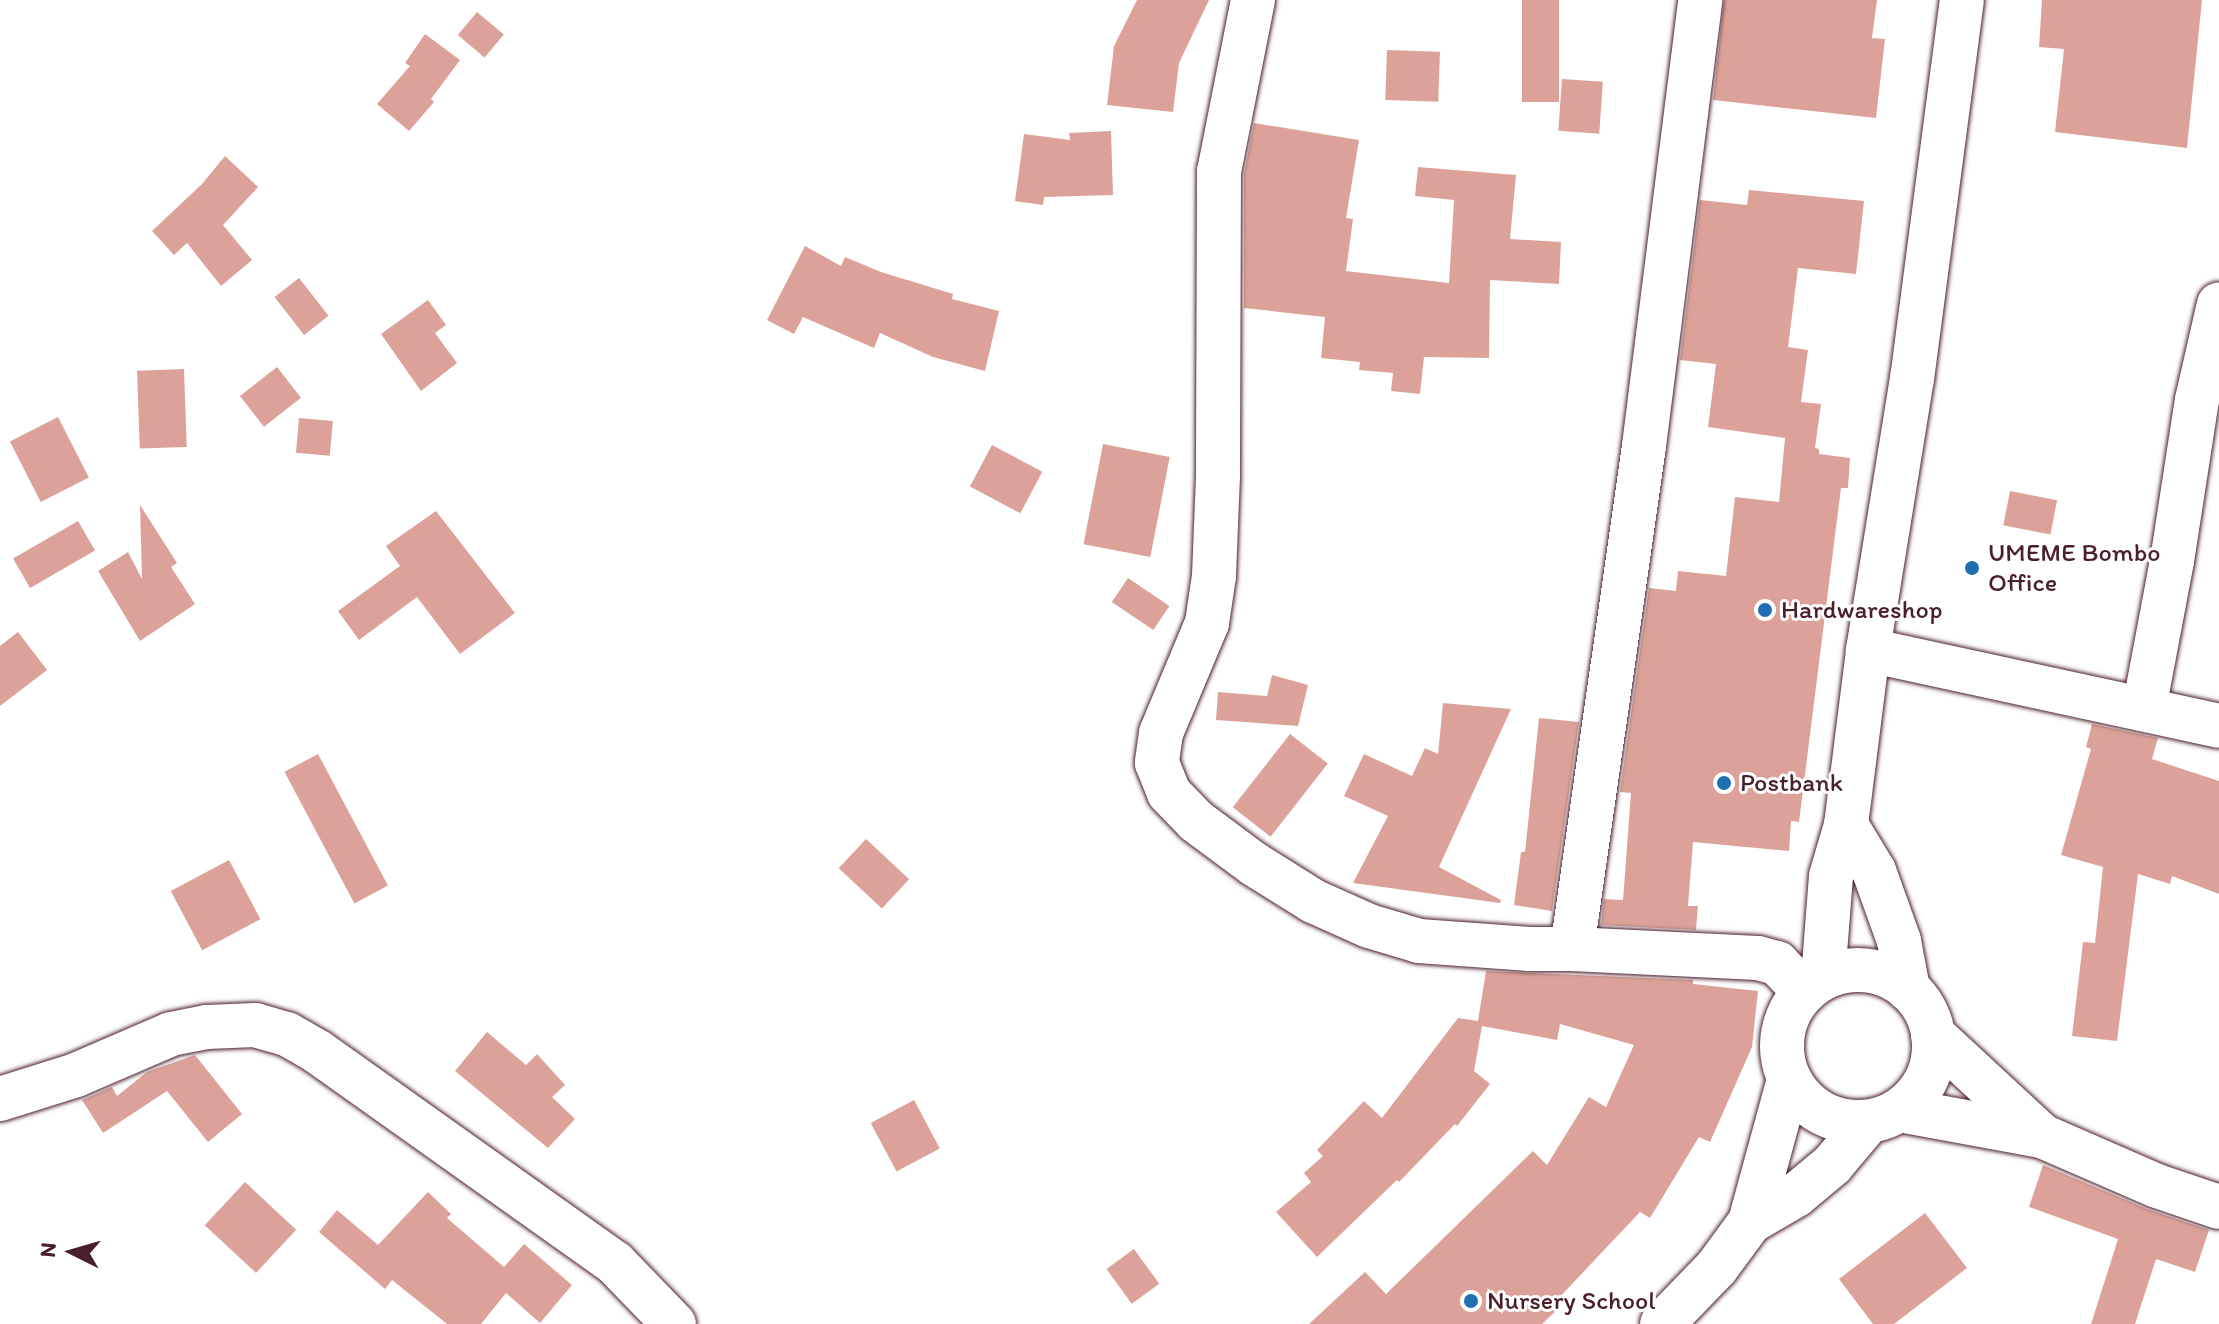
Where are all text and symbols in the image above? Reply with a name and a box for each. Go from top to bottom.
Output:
place label: UMEME Bombo Office [1988,537,2160,598]
marker: UMEME Bombo Office [1963,559,1981,577]
place label: Hardwareshop [1781,594,1943,626]
marker: Hardwareshop [1756,601,1774,619]
place label: Postbank [1740,767,1843,799]
marker: Postbank [1715,774,1733,792]
north arrow [32,1212,112,1292]
text: N [33,1241,62,1258]
place label: Nursery School [1487,1285,1656,1317]
marker: Nursery School [1462,1292,1480,1310]

